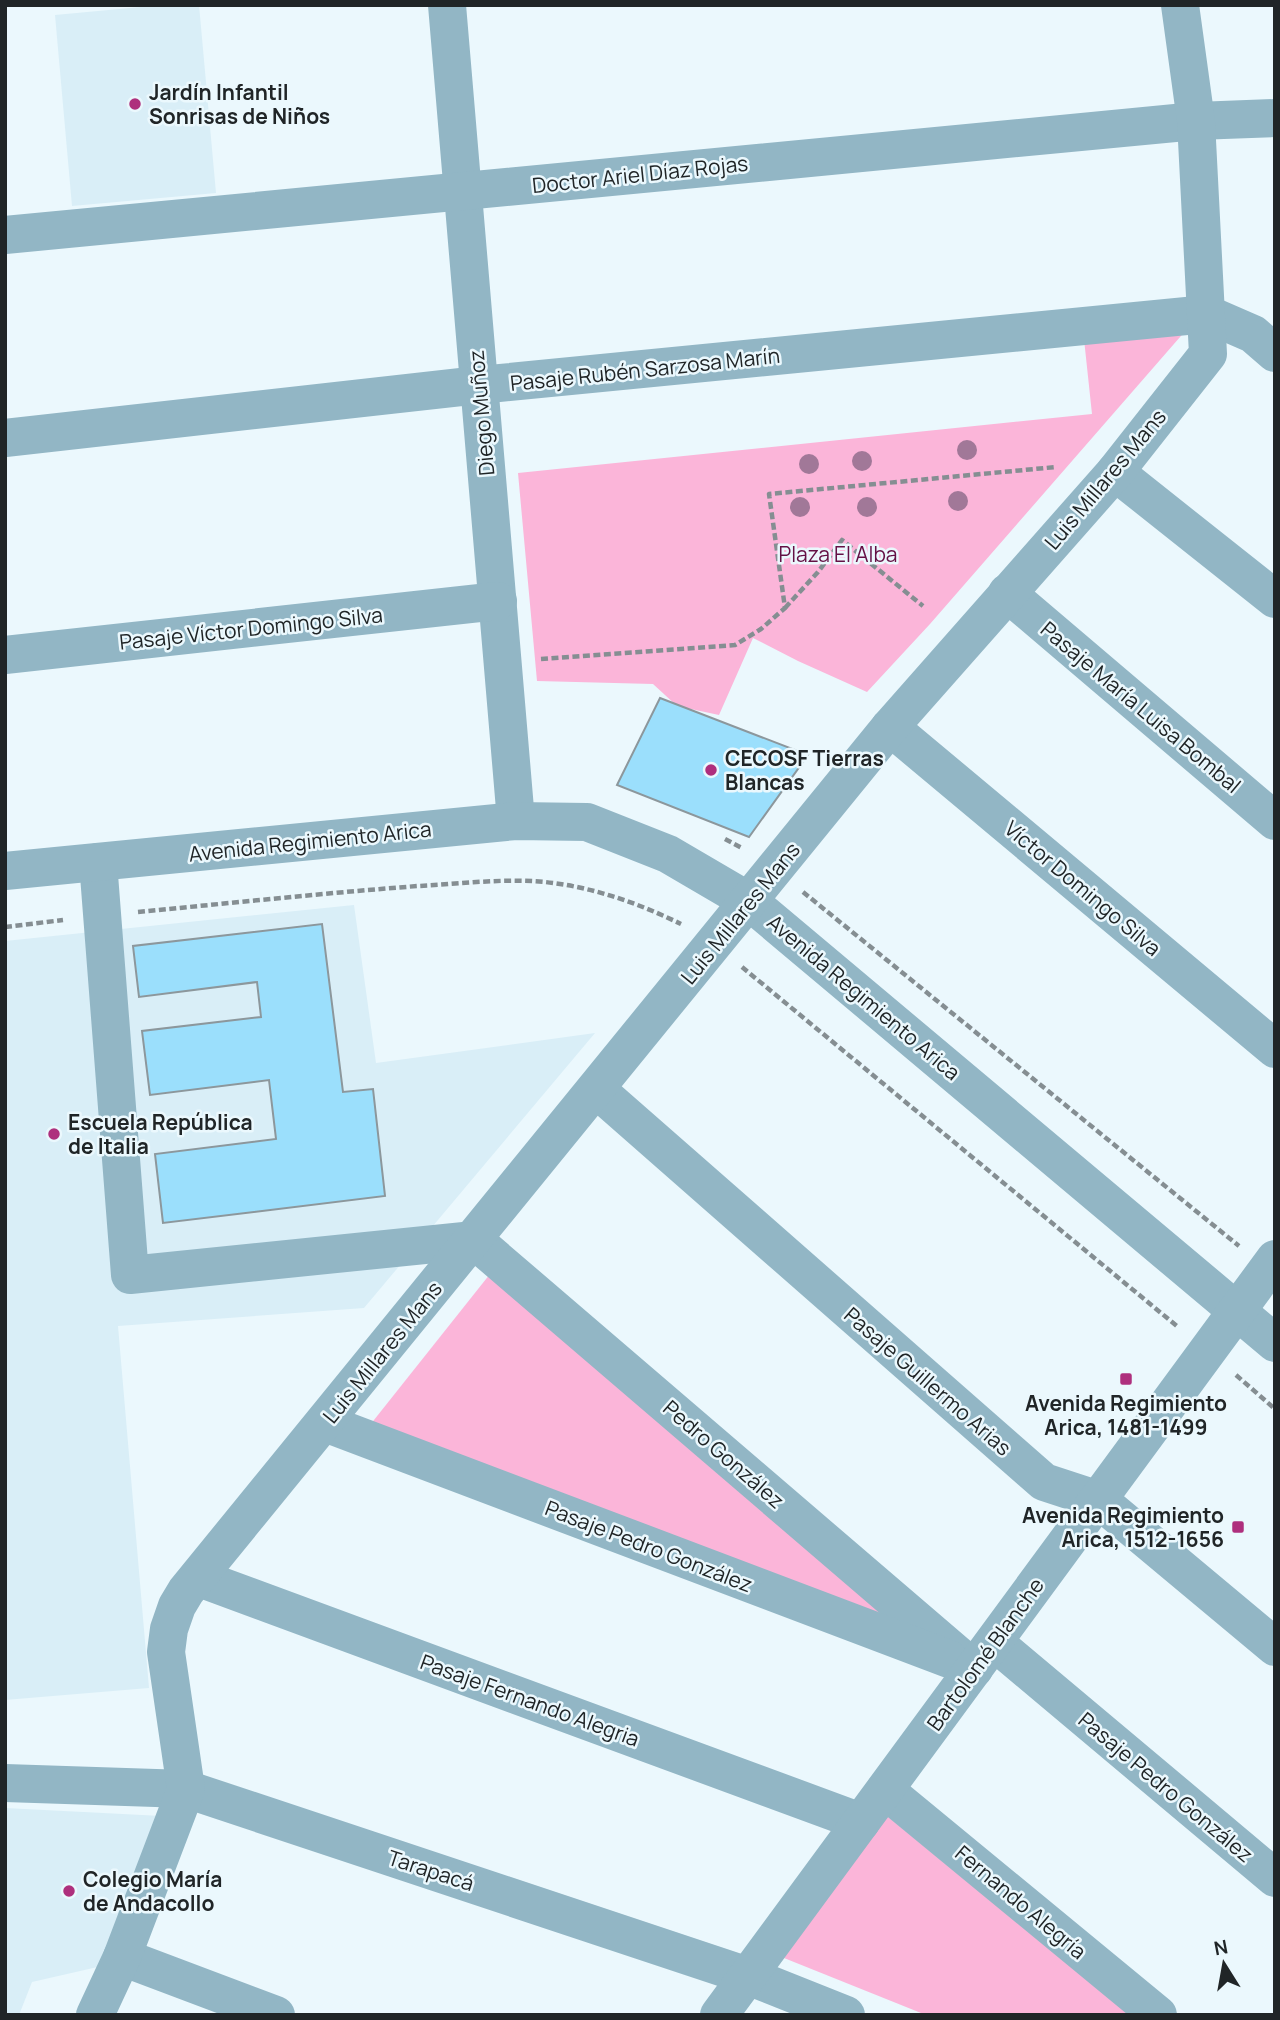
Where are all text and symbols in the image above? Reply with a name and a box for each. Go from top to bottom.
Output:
place label: Jardín Infantil Sonrisas de Niños [149,78,330,130]
marker: Jardín Infantil Sonrisas de Niños [127,96,143,112]
street label: Doctor Ariel Díaz Rojas [531,149,749,199]
street label: Pasaje Rubén Sarzosa Marín [509,341,781,397]
street label: Diego Muñoz [462,349,500,477]
street label: Luis Millares Mans [1038,403,1172,555]
park label: Plaza El Alba [779,540,898,568]
street label: Pasaje Víctor Domingo Silva [118,600,384,656]
street label: Pasaje María Luisa Bombal [1035,615,1247,799]
place label: CECOSF Tierras Blancas [725,744,884,796]
marker: CECOSF Tierras Blancas [703,762,719,778]
street label: Avenida Regimiento Arica [187,814,433,868]
street label: Víctor Domingo Silva [999,814,1167,962]
street label: Luis Millares Mans [674,836,806,990]
street label: Avenida Regimiento Arica [762,908,966,1086]
place label: Escuela República de Italia [68,1108,253,1160]
marker: Escuela República de Italia [46,1126,62,1142]
street label: Luis Millares Mans [316,1275,448,1429]
street label: Pasaje Guillermo Arias [838,1301,1018,1461]
marker: Avenida Regimiento Arica, 1481-1499 [1118,1371,1134,1387]
place label: Avenida Regimiento Arica, 1481-1499 [1025,1389,1227,1441]
street label: Pedro González [658,1394,790,1514]
street label: Pasaje Pedro González [541,1494,757,1598]
place label: Avenida Regimiento Arica, 1512-1656 [1022,1501,1224,1553]
marker: Avenida Regimiento Arica, 1512-1656 [1230,1519,1246,1535]
street label: Bartolomé Blanche [920,1572,1050,1736]
street label: Pasaje Fernando Alegria [417,1647,643,1753]
street label: Pasaje Pedro González [1073,1706,1259,1868]
street label: Fernando Alegría [950,1839,1092,1965]
street label: Tarapacá [384,1843,478,1897]
place label: Colegio María de Andacollo [83,1865,222,1917]
marker: Colegio María de Andacollo [61,1883,77,1899]
north arrow [1189,1929,1259,1999]
text: N [1212,1933,1230,1961]

